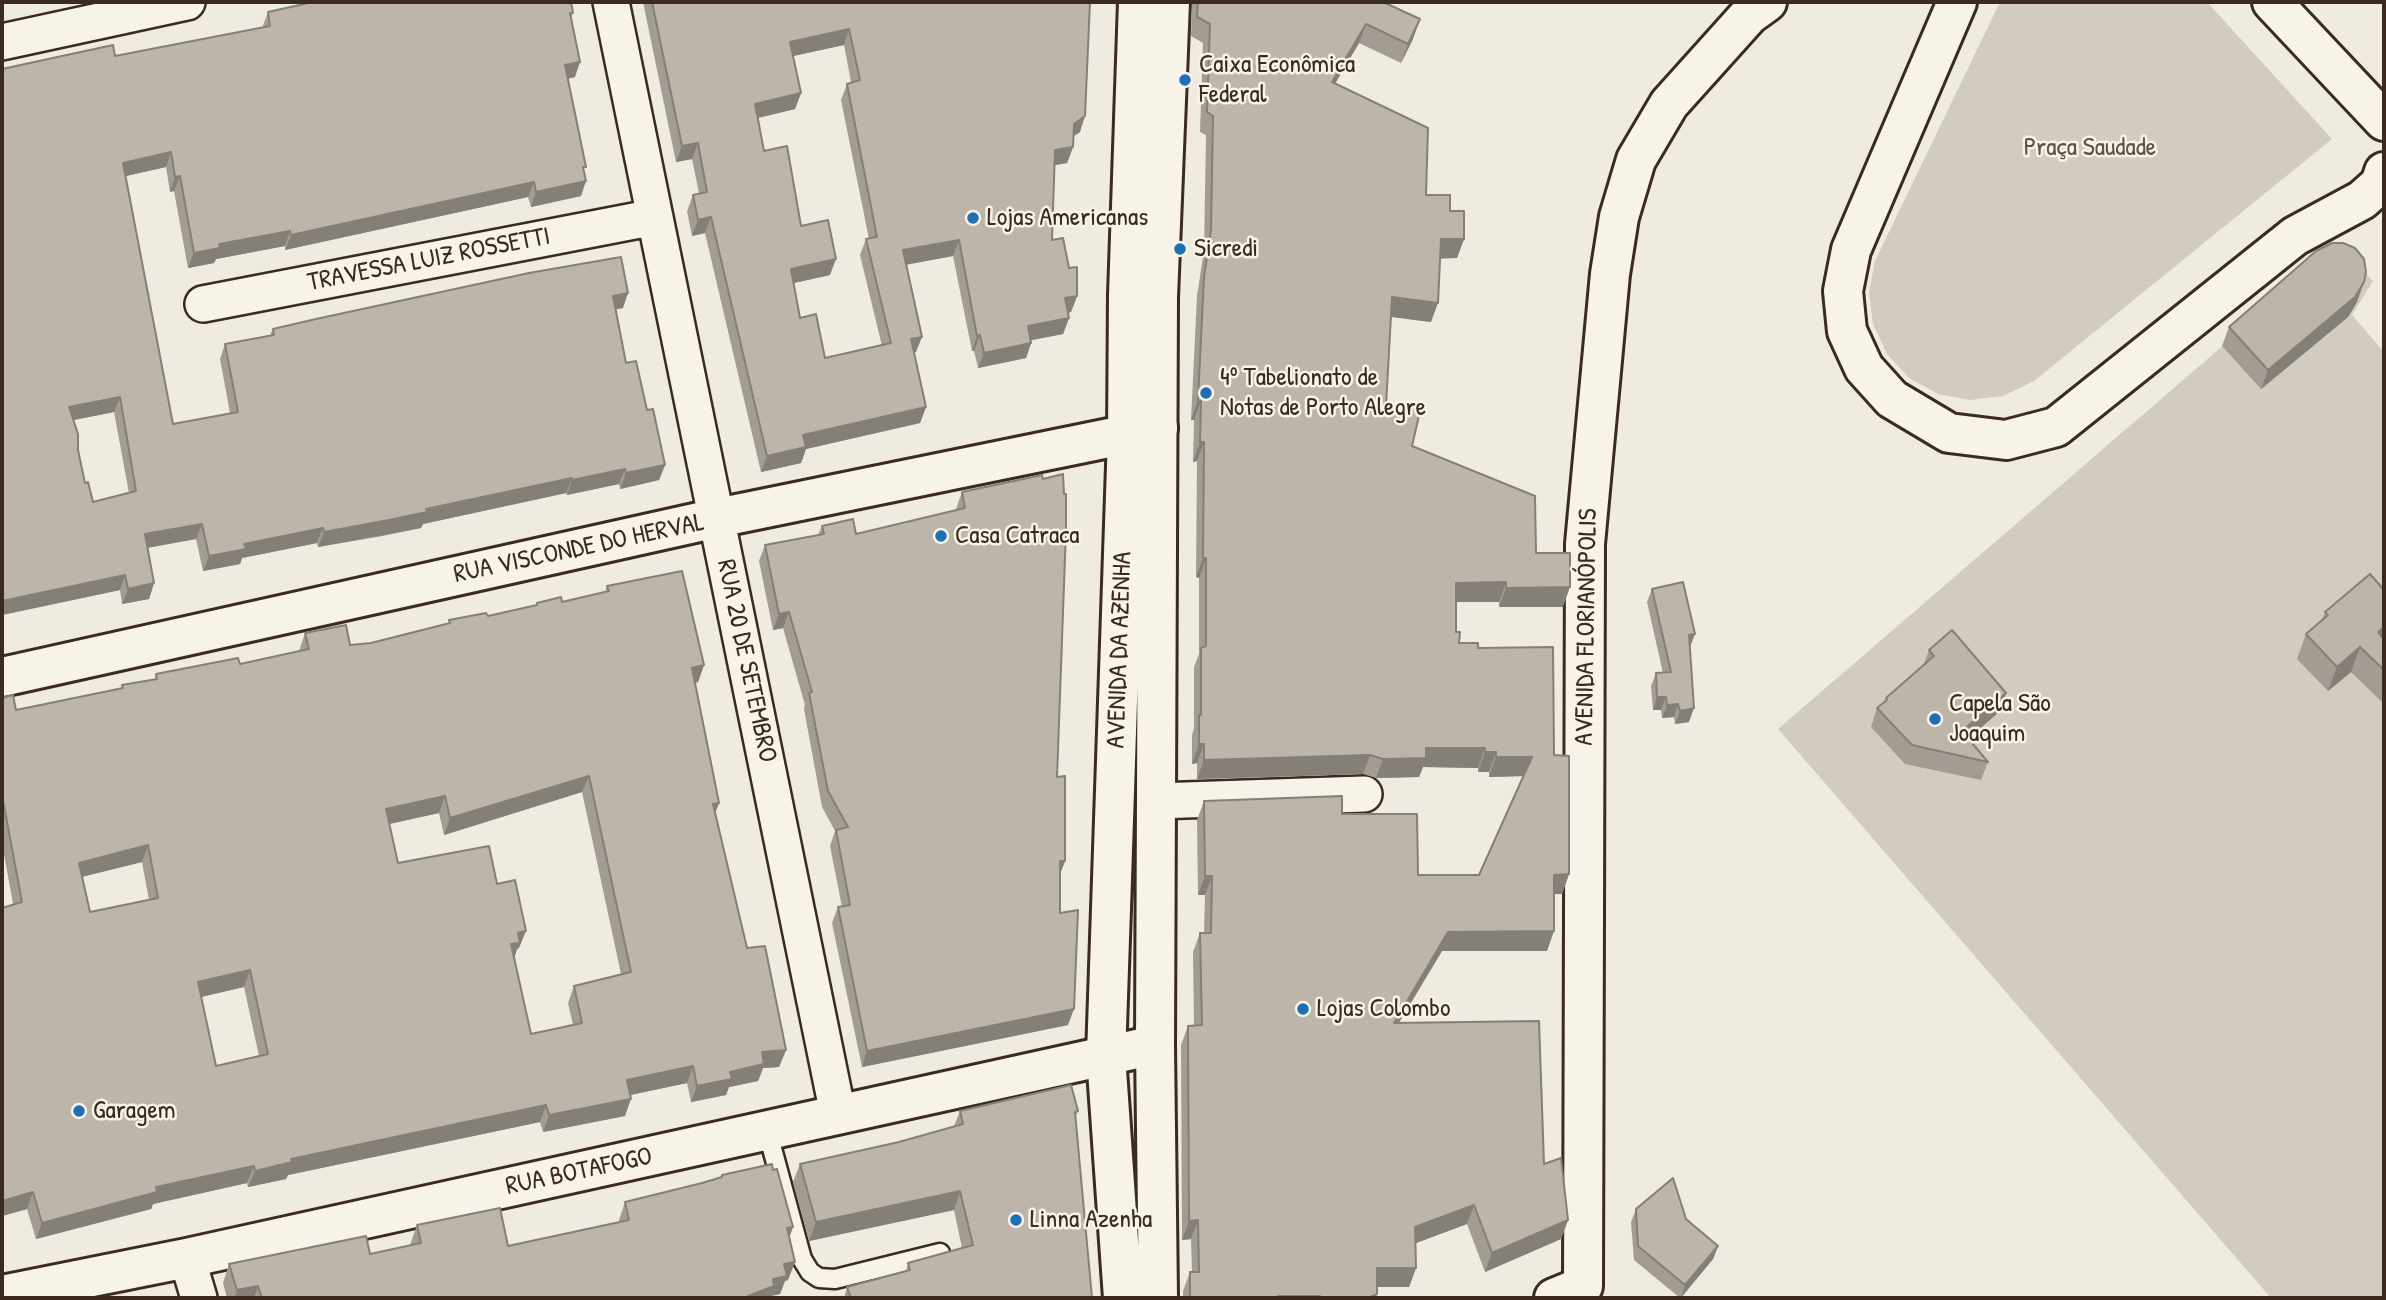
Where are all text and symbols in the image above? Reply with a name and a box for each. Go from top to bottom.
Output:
place label: Caixa Econômica Federal [1199,49,1355,110]
marker: Caixa Econômica Federal [1177,72,1193,88]
park label: Praça Saudade [2024,132,2156,164]
place label: Lojas Americanas [987,202,1148,234]
marker: Lojas Americanas [965,210,981,226]
street label: TRAVESSA LUIZ ROSSETTI [305,221,553,299]
place label: Sicredi [1194,233,1258,265]
marker: Sicredi [1172,241,1188,257]
place label: 4º Tabelionato de Notas de Porto Alegre [1220,362,1426,424]
marker: 4º Tabelionato de Notas de Porto Alegre [1198,385,1214,401]
street label: RUA VISCONDE DO HERVAL [451,507,707,591]
street label: AVENIDA FLORIANÓPOLIS [1569,508,1605,746]
place label: Casa Catraca [955,520,1079,552]
marker: Casa Catraca [933,528,949,544]
street label: AVENIDA DA AZENHA [1101,551,1139,749]
street label: RUA 20 DE SETEMBRO [709,557,783,765]
place label: Capela São Joaquim [1949,688,2051,750]
marker: Capela São Joaquim [1927,711,1943,727]
place label: Lojas Colombo [1317,993,1450,1025]
marker: Lojas Colombo [1295,1001,1311,1017]
place label: Garagem [93,1095,175,1127]
marker: Garagem [71,1103,87,1119]
street label: RUA BOTAFOGO [503,1141,655,1203]
place label: Linna Azenha [1030,1204,1152,1236]
marker: Linna Azenha [1008,1212,1024,1228]

